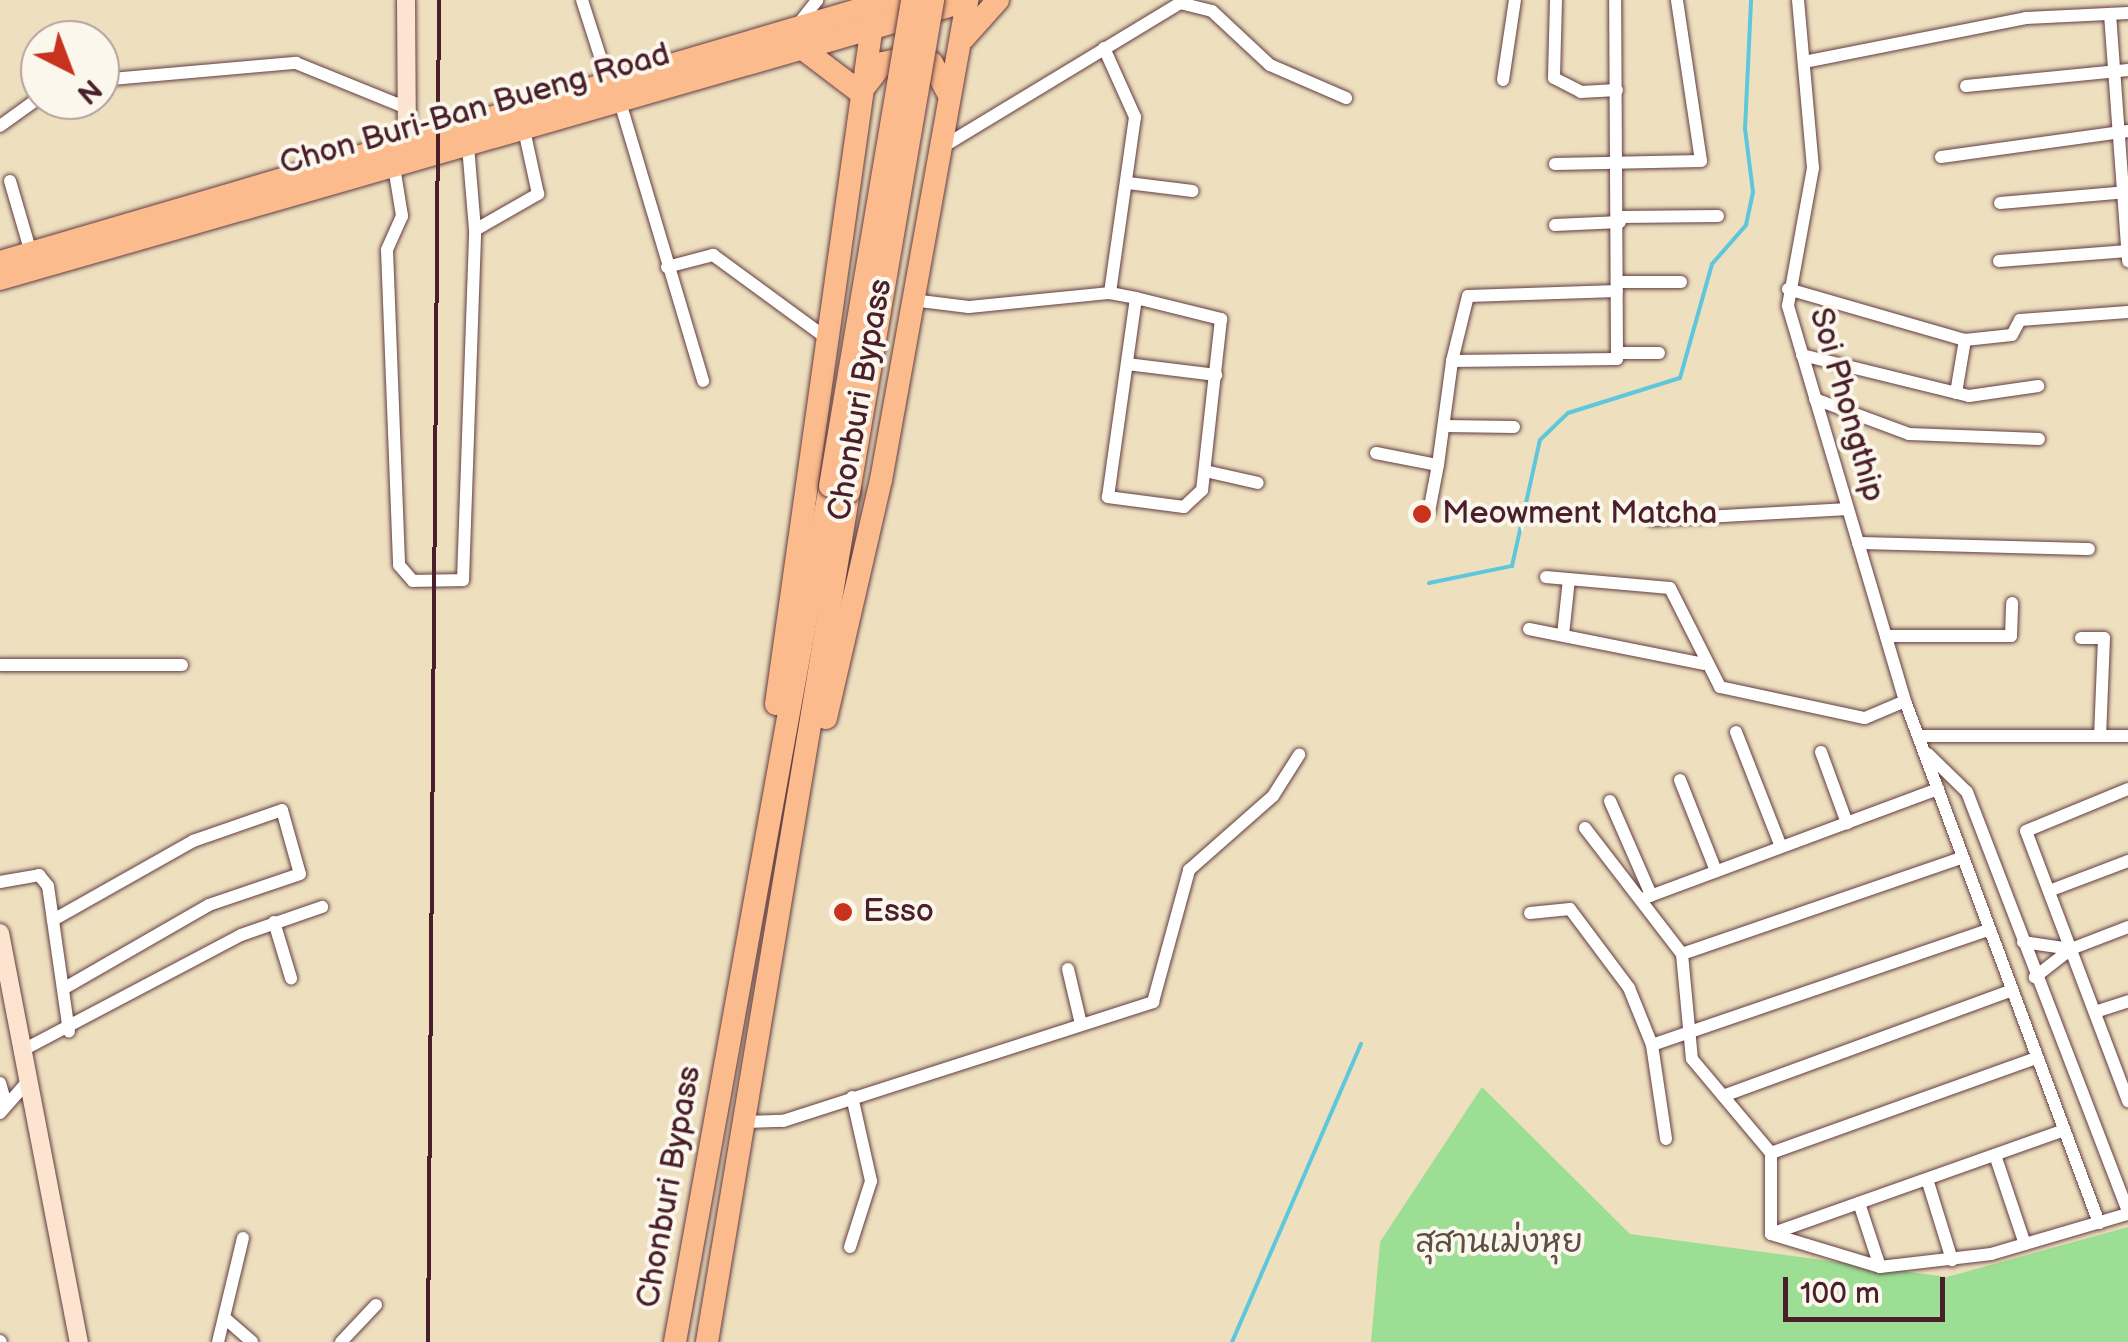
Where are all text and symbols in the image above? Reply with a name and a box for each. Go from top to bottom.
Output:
north arrow [20,20,120,120]
street label: Chon Buri-Ban Bueng Road [276,36,674,184]
text: N [70,72,108,110]
street label: Chonburi Bypass [821,276,901,524]
street label: Soi Phongthip [1800,304,1892,506]
place label: Meowment Matcha [1442,495,1717,533]
marker: Meowment Matcha [1411,503,1433,525]
place label: Esso [863,893,934,931]
marker: Esso [832,901,854,923]
street label: Chonburi Bypass [630,1063,710,1311]
park label: สุสานเม่งหุย [1415,1224,1583,1262]
scale bar [1788,1257,1950,1319]
text: 100 m [1800,1276,1880,1312]

